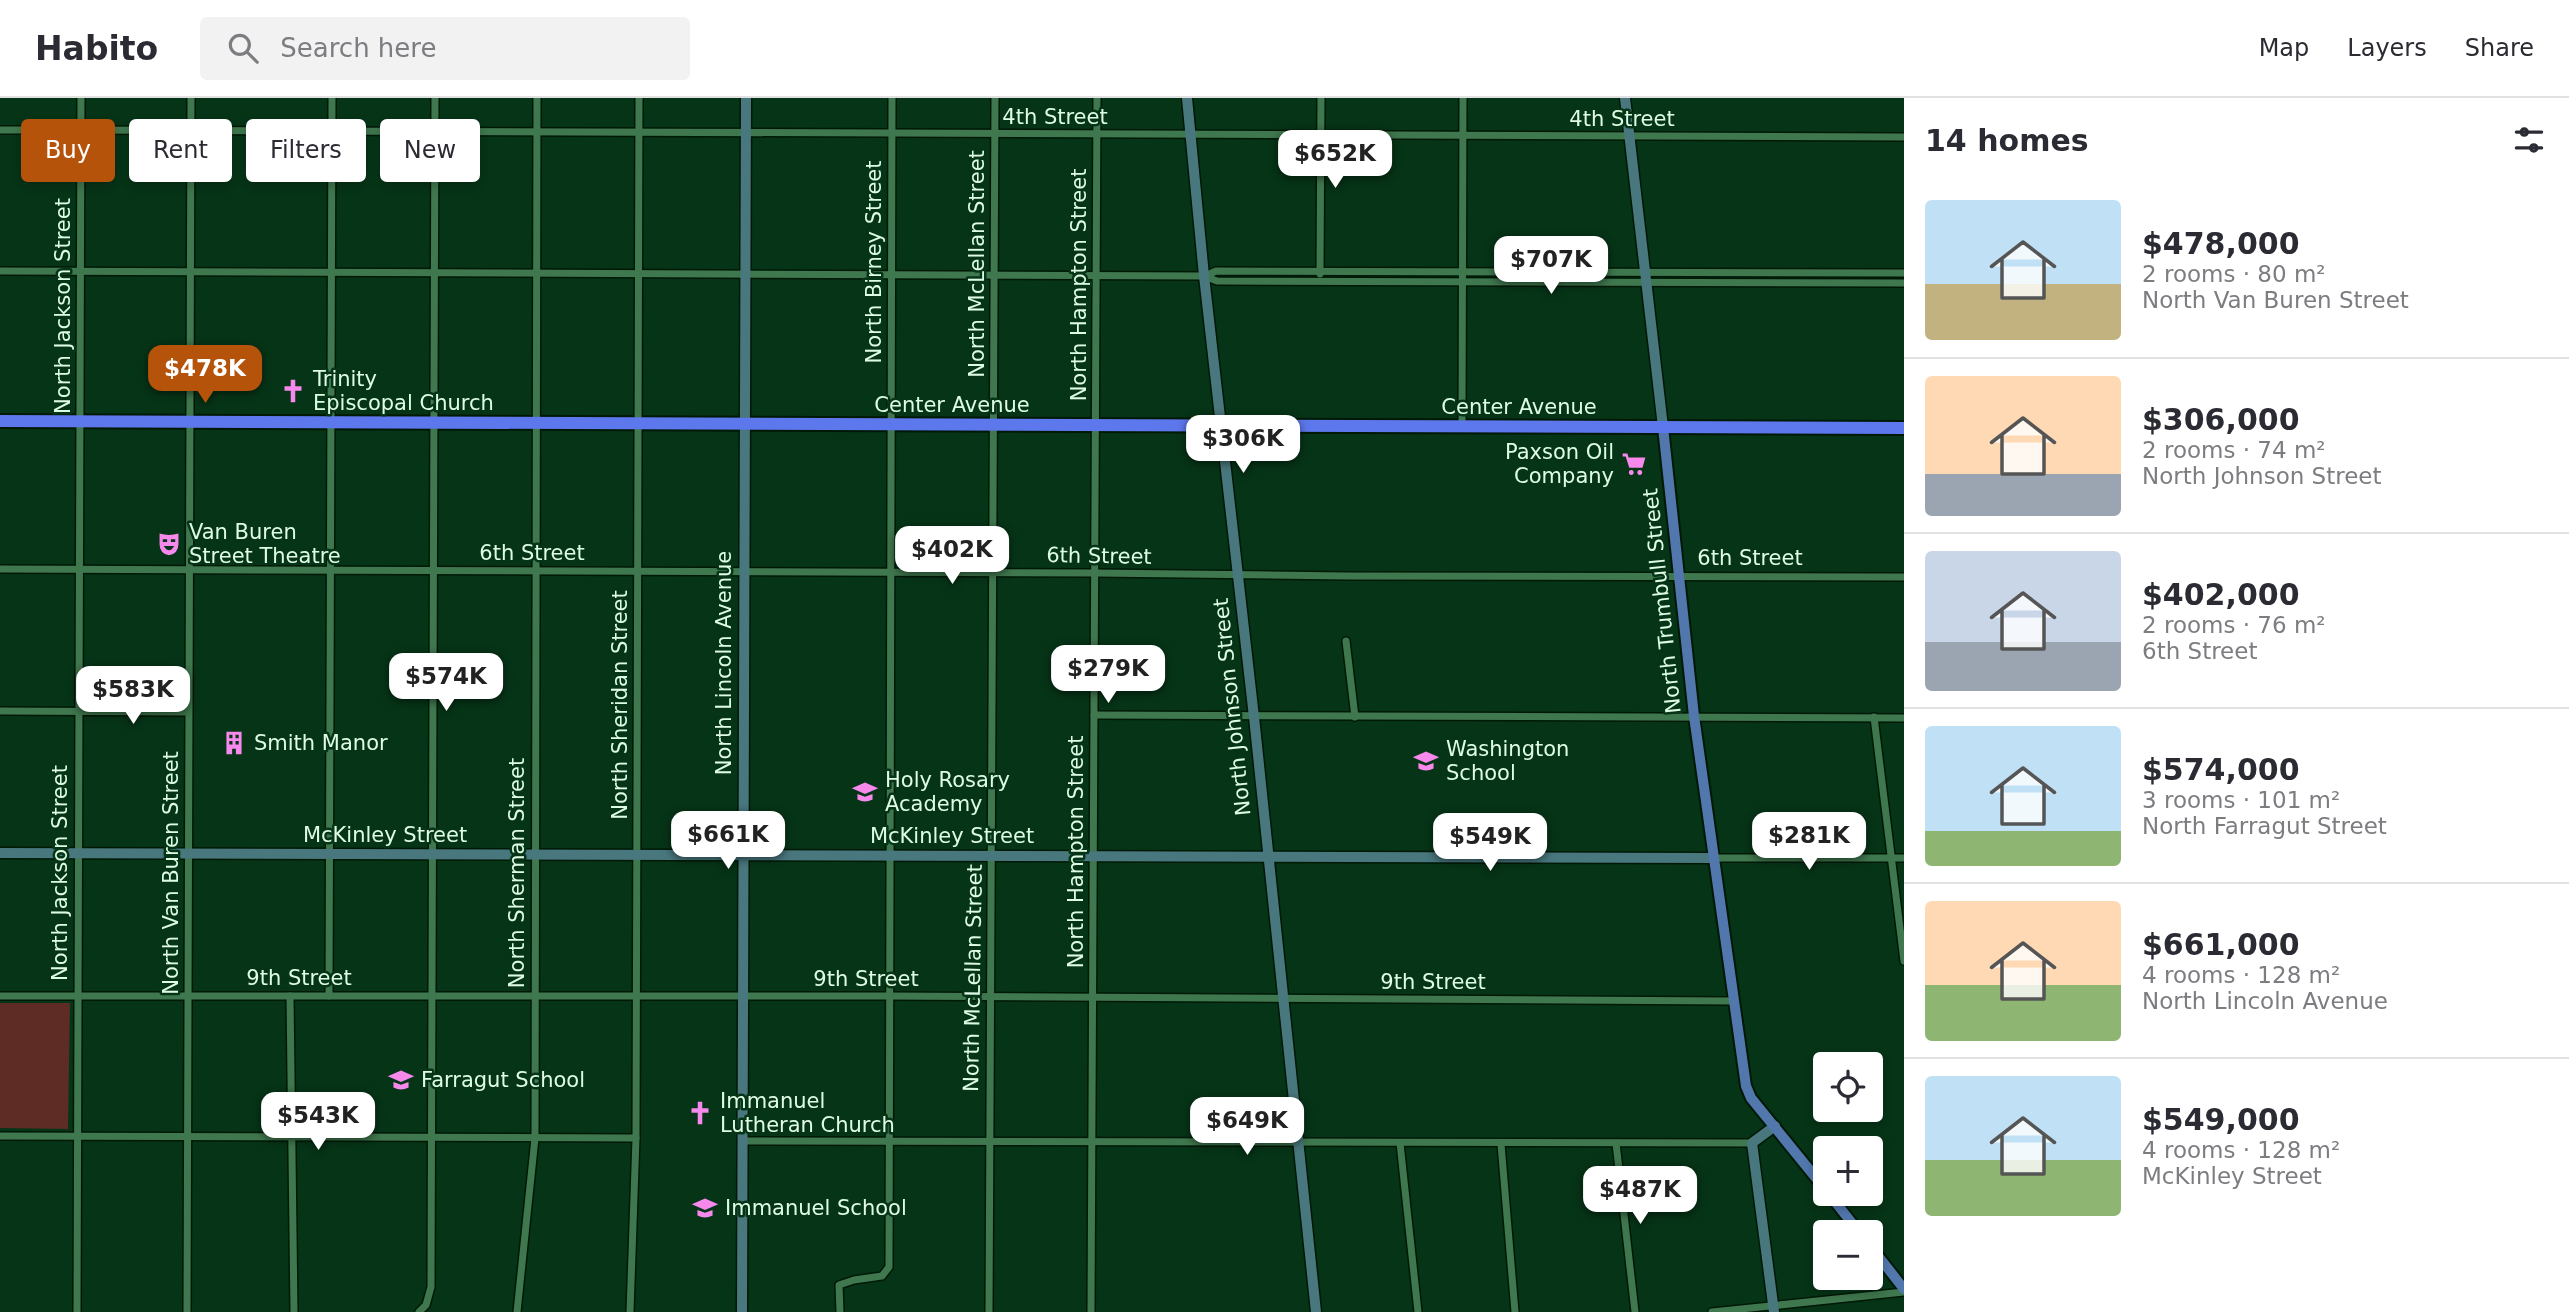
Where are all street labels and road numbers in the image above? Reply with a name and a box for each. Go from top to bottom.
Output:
street label: 4th Street [1002,105,1108,129]
street label: 4th Street [1569,107,1675,131]
street label: North McLellan Street [965,150,989,378]
street label: North Birney Street [862,160,886,364]
street label: North Hampton Street [1067,169,1091,401]
street label: North Jackson Street [51,198,75,414]
street label: Center Avenue [874,393,1030,417]
street label: Center Avenue [1441,395,1597,419]
street label: North Trumbull Street [1638,487,1686,715]
street label: 6th Street [479,541,585,565]
street label: 6th Street [1046,543,1152,569]
street label: 6th Street [1697,546,1803,570]
street label: North Lincoln Avenue [712,551,736,775]
street label: North Sheridan Street [608,590,632,820]
street label: North Johnson Street [1209,597,1255,817]
street label: North Hampton Street [1064,736,1088,968]
street label: North Van Buren Street [159,751,183,995]
street label: North Sherman Street [505,758,529,988]
street label: North Jackson Street [48,765,72,981]
street label: McKinley Street [303,823,467,847]
street label: McKinley Street [870,824,1034,848]
street label: North McLellan Street [959,864,987,1092]
street label: 9th Street [246,966,352,990]
street label: 9th Street [813,967,919,991]
street label: 9th Street [1380,970,1486,994]

